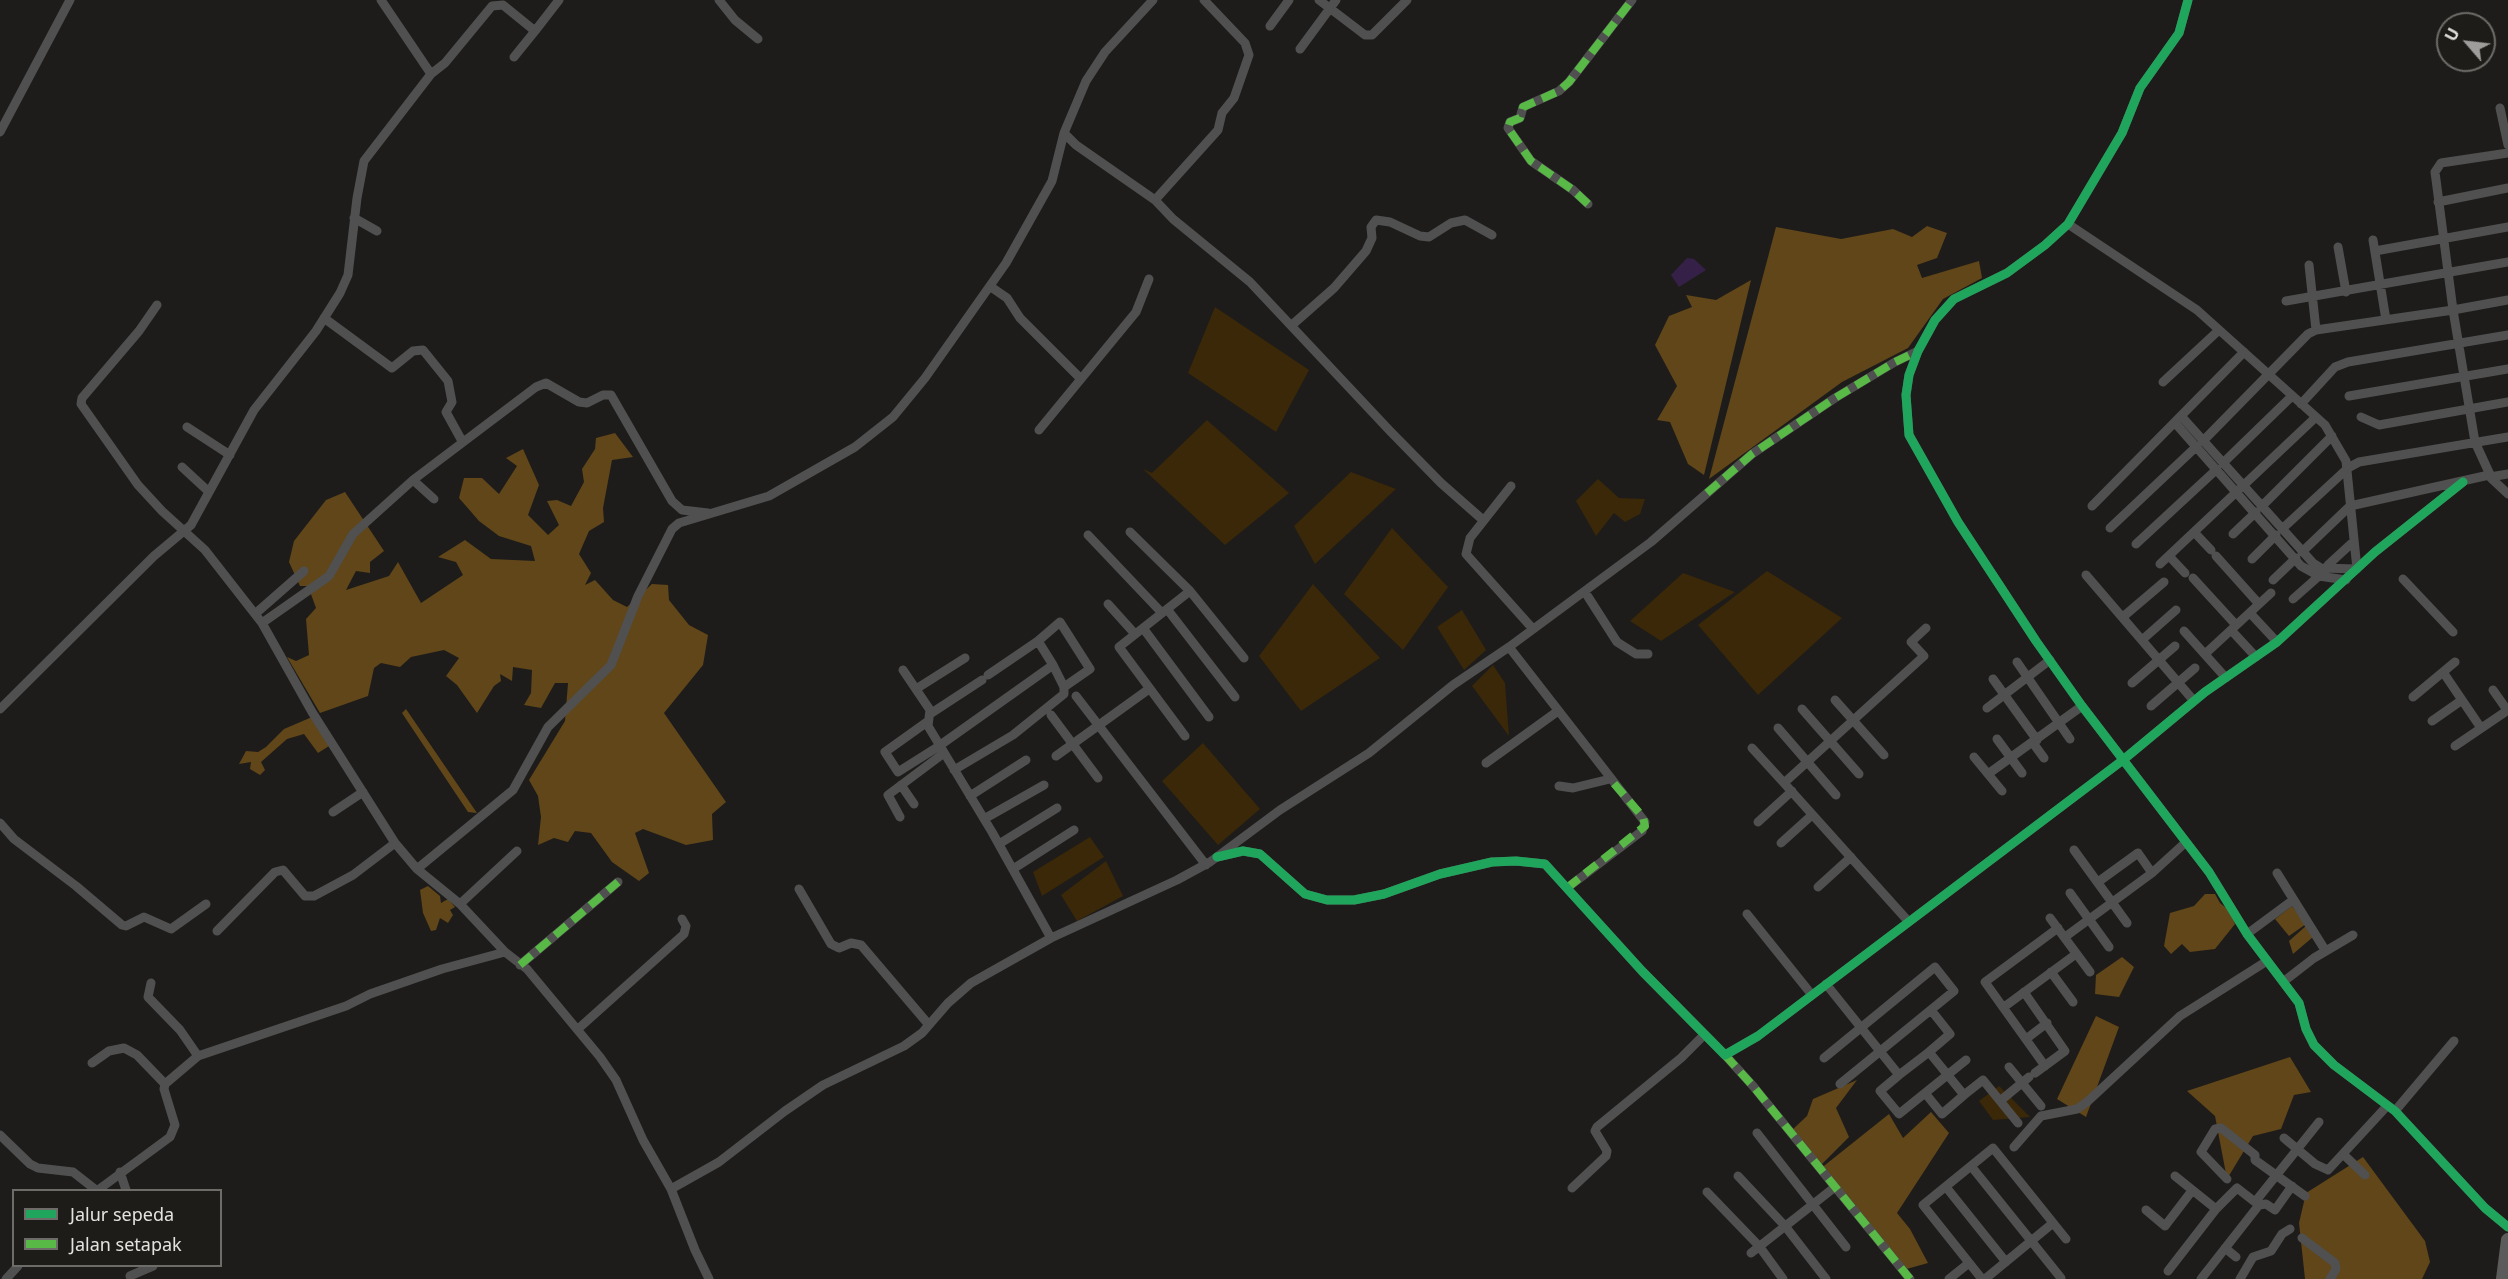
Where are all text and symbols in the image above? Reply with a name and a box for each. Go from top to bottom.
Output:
north arrow [2436,12,2496,72]
text: U [2439,24,2464,45]
legend [12,1189,222,1267]
text: Jalur sepeda [70,1202,174,1226]
text: Jalan setapak [70,1232,182,1256]

